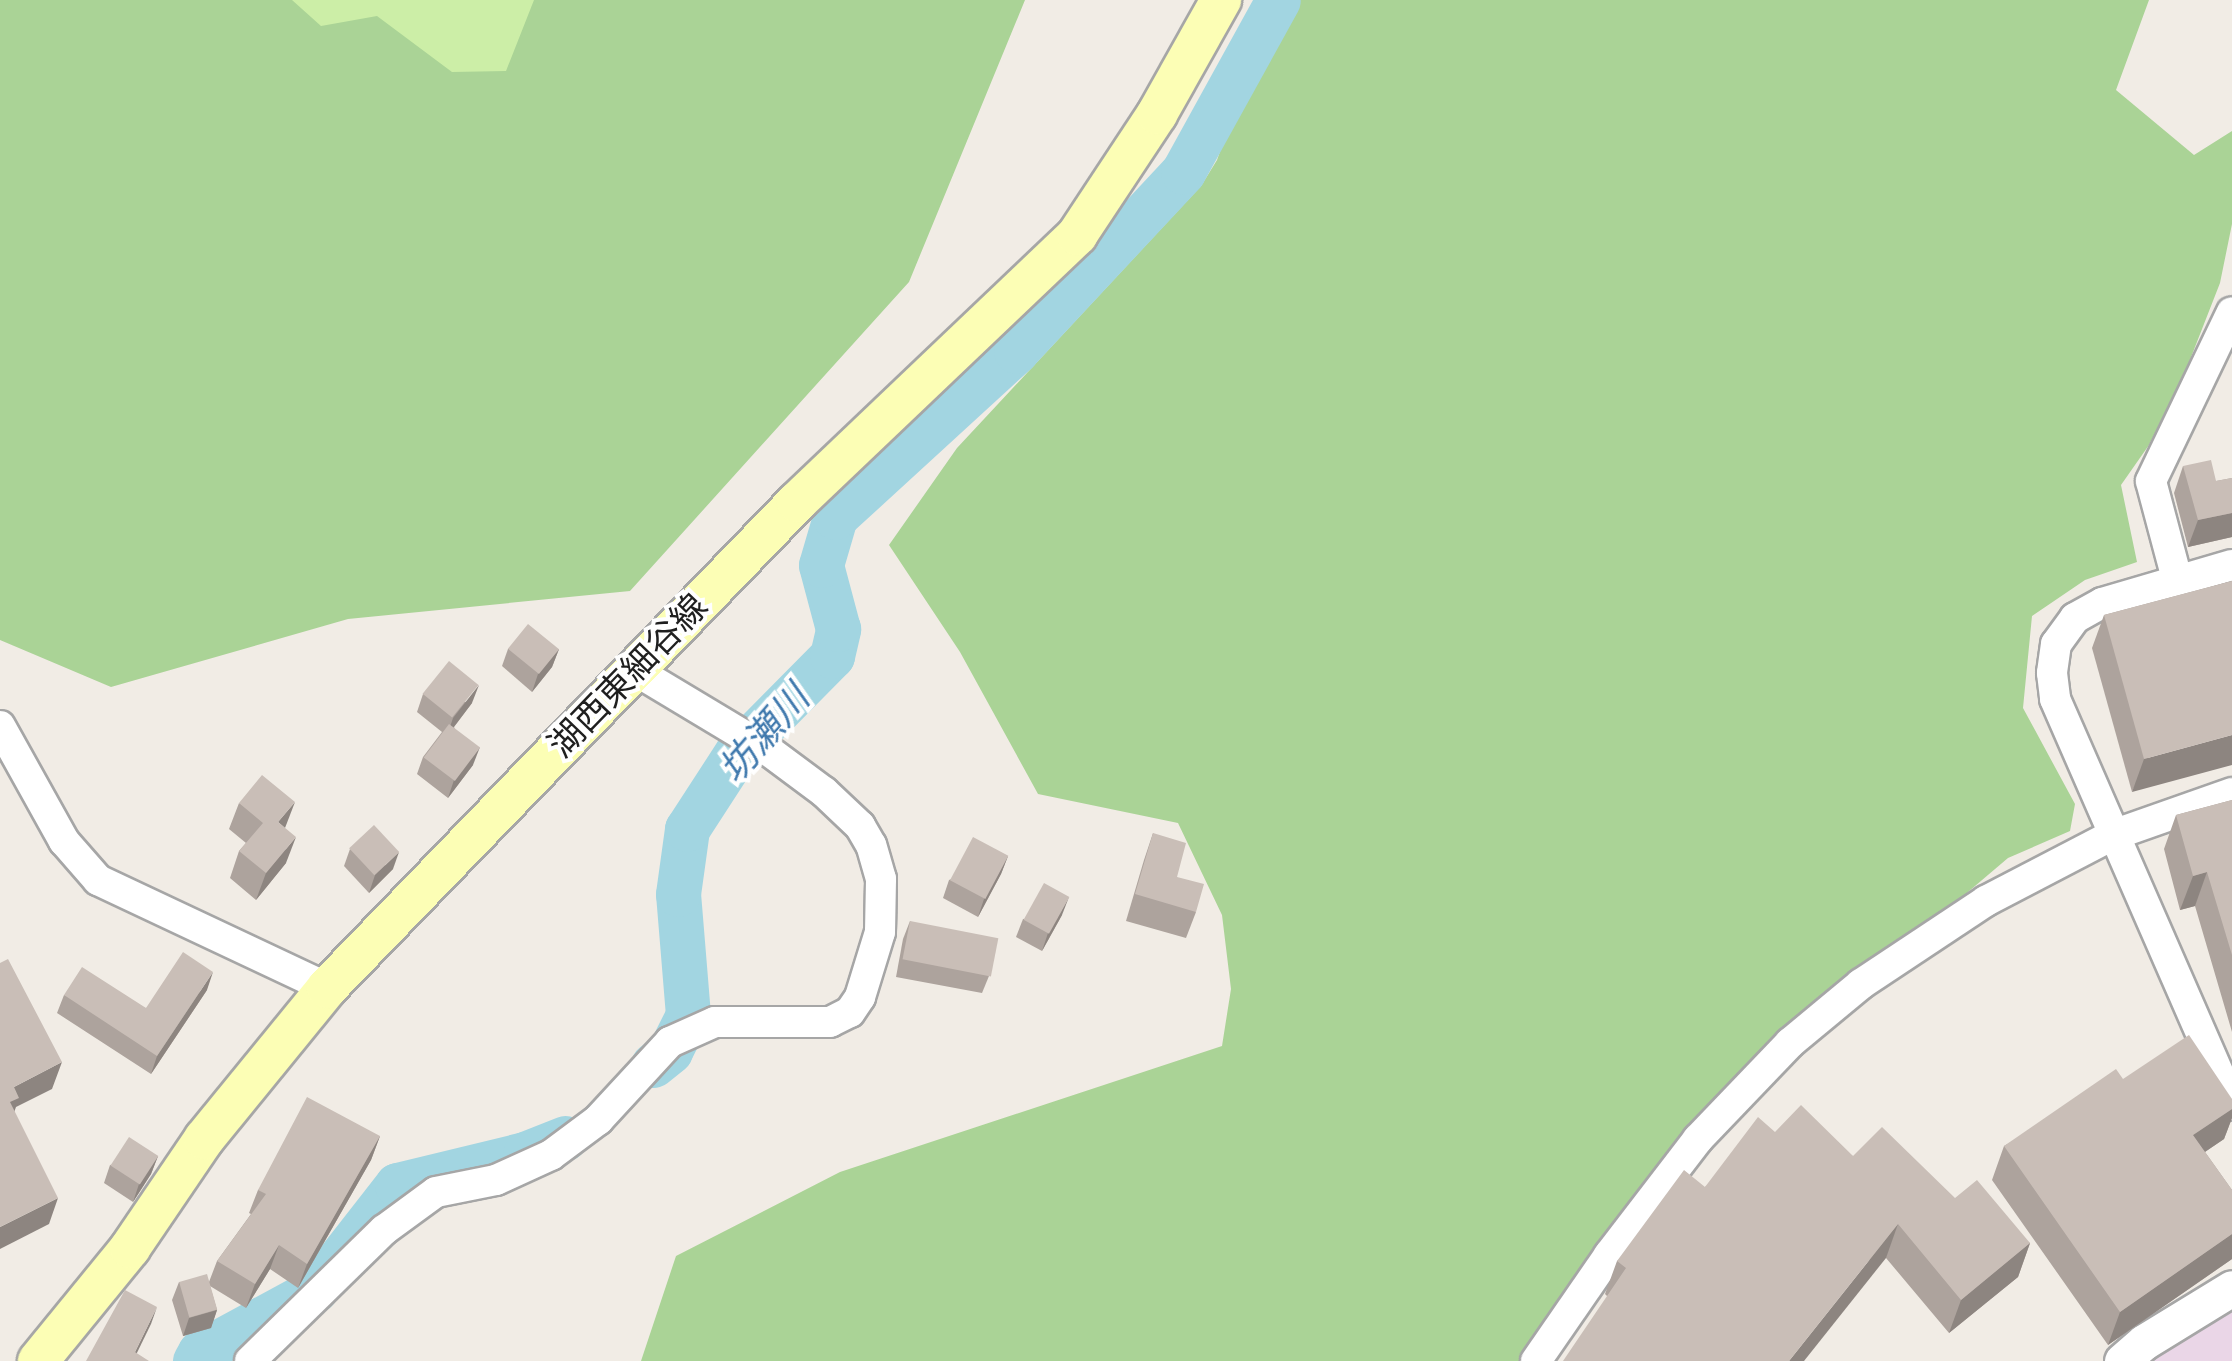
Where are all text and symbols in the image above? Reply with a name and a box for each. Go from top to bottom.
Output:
street label: 湖西東細谷線 [539,585,715,765]
water label: 坊瀬川 [708,675,818,791]

